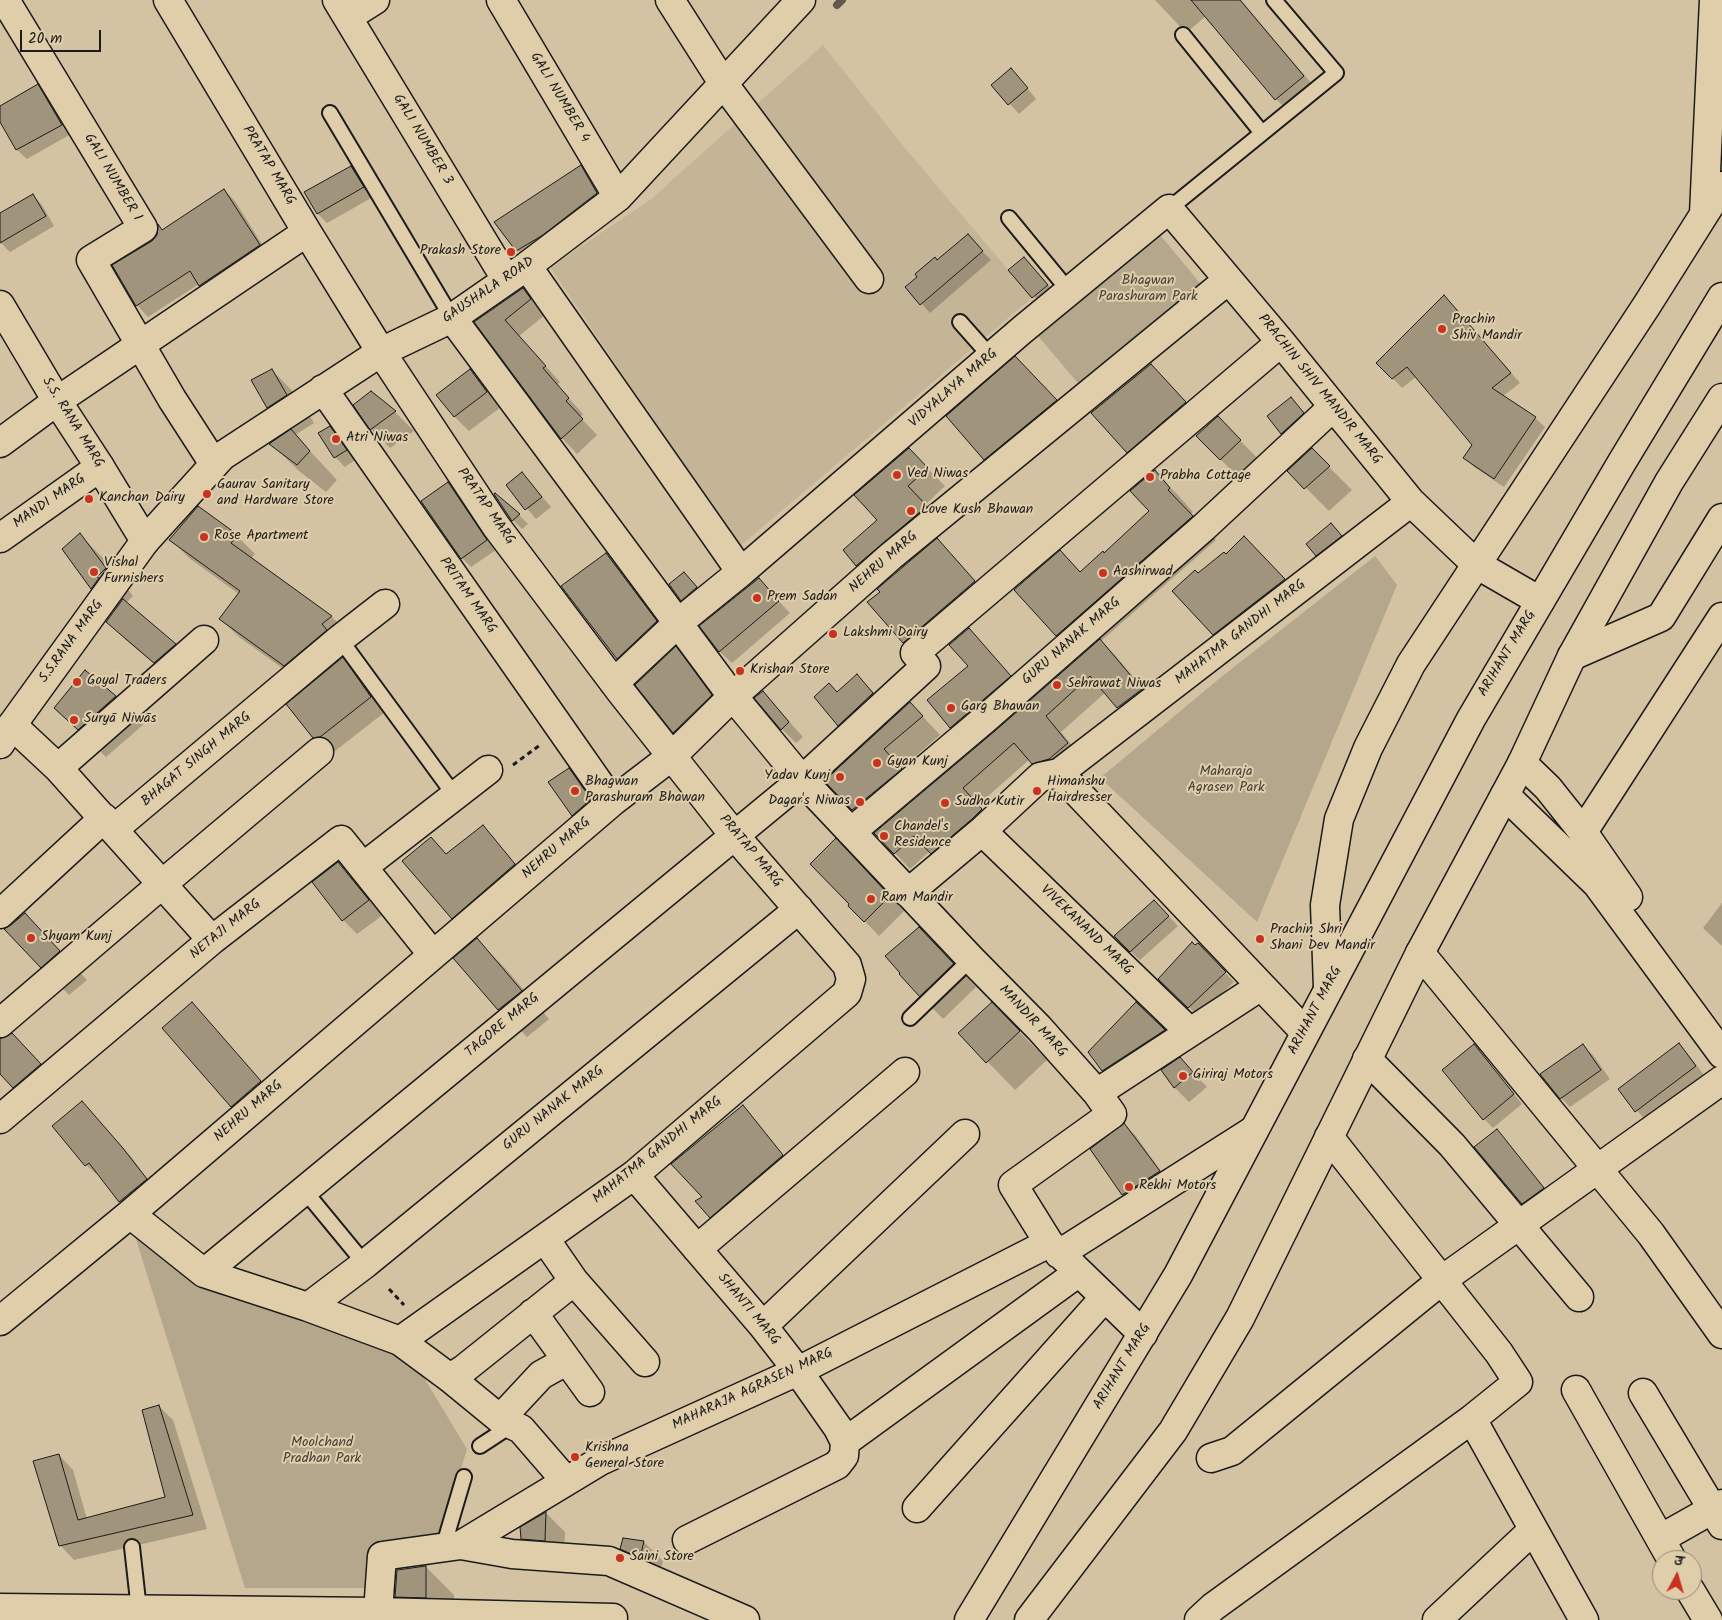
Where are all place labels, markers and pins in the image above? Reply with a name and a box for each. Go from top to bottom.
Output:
place label: Prakash Store [420,244,501,260]
marker: Prakash Store [505,246,517,258]
place label: Prachin Shiv Mandir [1452,313,1522,346]
marker: Prachin Shiv Mandir [1436,323,1448,335]
place label: Atri Niwas [346,431,408,447]
marker: Atri Niwas [330,433,342,445]
place label: Ved Niwas [907,467,968,483]
marker: Ved Niwas [891,469,903,481]
place label: Prabha Cottage [1160,469,1251,485]
marker: Prabha Cottage [1144,471,1156,483]
place label: Gaurav Sanitary and Hardware Store [217,478,334,511]
marker: Gaurav Sanitary and Hardware Store [201,488,213,500]
place label: Kanchan Dairy [99,491,185,507]
marker: Kanchan Dairy [83,493,95,505]
place label: Love Kush Bhawan [921,503,1033,519]
marker: Love Kush Bhawan [905,505,917,517]
place label: Rose Apartment [214,529,309,545]
marker: Rose Apartment [198,531,210,543]
place label: Vishal Furnishers [104,556,164,588]
place label: Aashirwad [1113,565,1172,581]
marker: Vishal Furnishers [88,566,100,578]
marker: Aashirwad [1097,567,1109,579]
place label: Prem Sadan [767,590,837,606]
marker: Prem Sadan [751,592,763,604]
place label: Lakshmi Dairy [843,626,927,642]
marker: Lakshmi Dairy [827,628,839,640]
place label: Krishan Store [750,663,829,679]
marker: Krishan Store [734,665,746,677]
place label: Goyal Traders [87,674,167,690]
marker: Goyal Traders [71,676,83,688]
place label: Sehrawat Niwas [1067,677,1161,693]
marker: Sehrawat Niwas [1051,679,1063,691]
place label: Garg Bhawan [961,700,1039,716]
marker: Garg Bhawan [945,702,957,714]
place label: Suryā Niwās [84,712,156,728]
marker: Suryā Niwās [68,714,80,726]
place label: Gyan Kunj [887,755,948,771]
marker: Gyan Kunj [871,757,883,769]
place label: Yadav Kunj [764,769,830,785]
marker: Yadav Kunj [834,771,846,783]
place label: Bhagwan Parashuram Bhawan [585,775,705,808]
place label: Himanshu Hairdresser [1047,775,1112,808]
marker: Bhagwan Parashuram Bhawan [569,785,581,797]
marker: Himanshu Hairdresser [1031,785,1043,797]
place label: Dagar's Niwas [768,794,850,810]
place label: Sudha Kutir [955,795,1024,811]
marker: Dagar's Niwas [854,796,866,808]
marker: Sudha Kutir [939,797,951,809]
place label: Chandel's Residence [894,820,951,852]
marker: Chandel's Residence [878,830,890,842]
place label: Ram Mandir [881,891,953,907]
marker: Ram Mandir [865,893,877,905]
place label: Prachin Shri Shani Dev Mandir [1270,923,1375,956]
place label: Shyam Kunj [41,930,112,946]
marker: Shyam Kunj [25,932,37,944]
marker: Prachin Shri Shani Dev Mandir [1254,933,1266,945]
place label: Giriraj Motors [1193,1068,1273,1084]
marker: Giriraj Motors [1177,1070,1189,1082]
place label: Rekhi Motors [1139,1179,1216,1195]
marker: Rekhi Motors [1123,1181,1135,1193]
place label: Krishna General Store [585,1441,664,1474]
marker: Krishna General Store [569,1451,581,1463]
place label: Saini Store [630,1550,694,1566]
marker: Saini Store [614,1552,626,1564]

